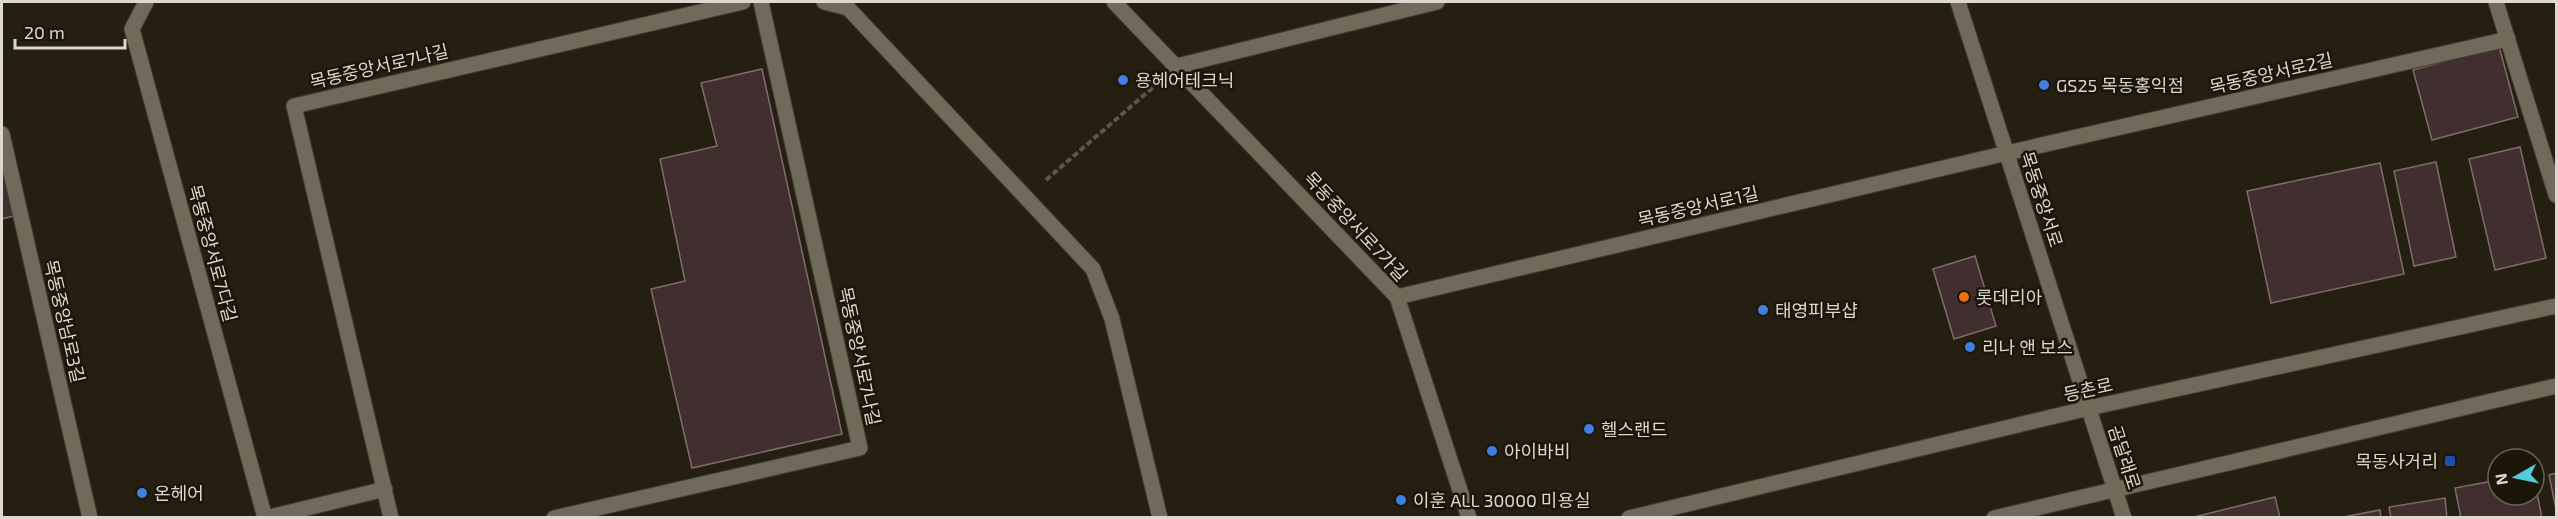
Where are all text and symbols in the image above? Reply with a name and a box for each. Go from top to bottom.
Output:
scale bar [15,12,124,50]
text: 20 m [24,21,65,43]
street label: 목동중앙서로7나길 [307,39,451,93]
street label: 목동중앙서로2길 [2207,48,2335,98]
place label: 용헤어테크닉 [1135,69,1234,91]
marker: 용헤어테크닉 [1116,73,1130,87]
place label: GS25 목동홍익점 [2056,74,2184,96]
marker: GS25 목동홍익점 [2037,78,2051,92]
street label: 목동중앙서로 [2016,148,2068,250]
street label: 목동중앙서로7가길 [1300,167,1412,285]
street label: 목동중앙서로1길 [1636,181,1760,231]
street label: 목동중앙서로7다길 [184,182,242,324]
street label: 목동중앙남로3길 [40,257,90,385]
street label: 목동중앙서로7나길 [835,284,885,428]
place label: 롯데리아 [1976,286,2043,308]
marker: 롯데리아 [1957,290,1971,304]
place label: 태영피부샵 [1775,299,1858,321]
marker: 태영피부샵 [1756,303,1770,317]
place label: 리나 앤 보스 [1982,336,2073,358]
marker: 리나 앤 보스 [1963,340,1977,354]
street label: 등촌로 [2061,373,2115,405]
place label: 헬스랜드 [1601,418,1667,440]
marker: 헬스랜드 [1582,422,1596,436]
street label: 곰달래로 [2104,422,2146,492]
place label: 아이바비 [1504,440,1570,462]
marker: 아이바비 [1485,444,1499,458]
north arrow [2486,447,2546,507]
place label: 목동사거리 [2355,450,2438,472]
marker: 목동사거리 [2443,454,2457,468]
text: N [2490,472,2511,487]
place label: 온헤어 [154,482,204,504]
marker: 온헤어 [135,486,149,500]
place label: 이훈 ALL 30000 미용실 [1413,489,1591,511]
marker: 이훈 ALL 30000 미용실 [1394,493,1408,507]

